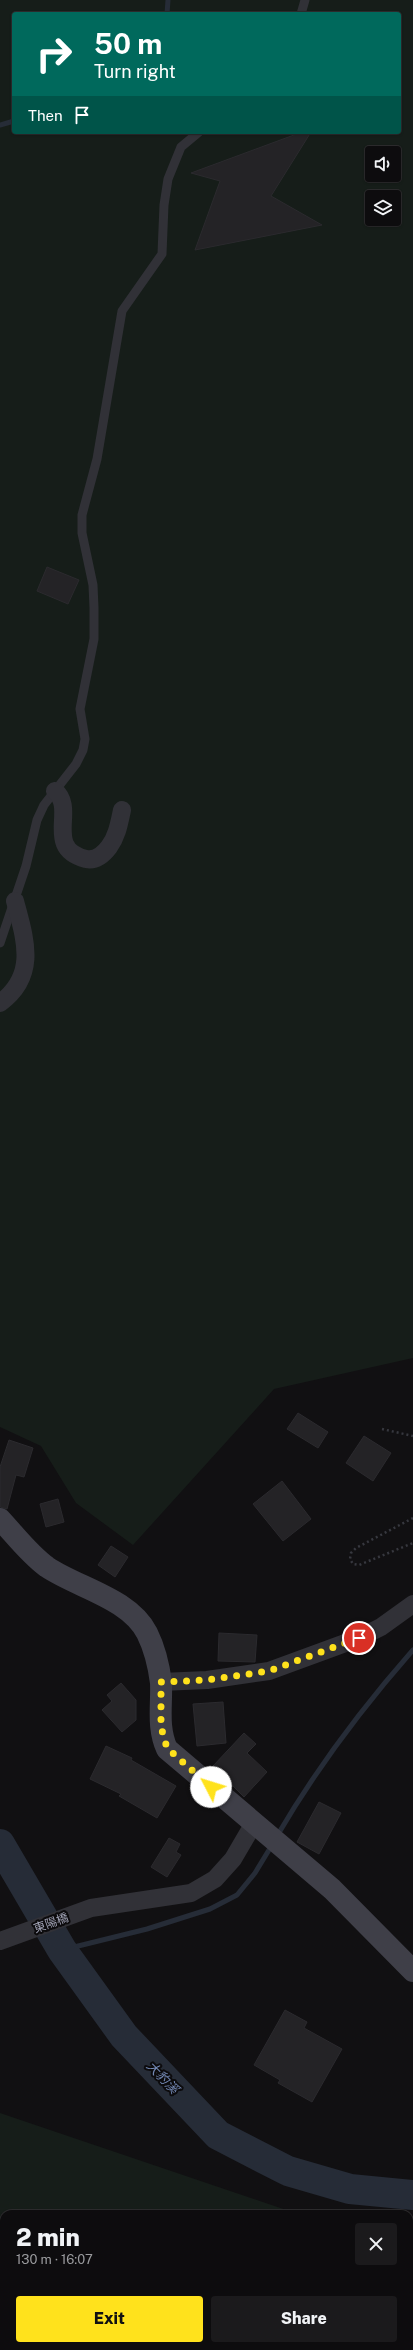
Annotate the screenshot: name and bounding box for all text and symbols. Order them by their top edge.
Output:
text: 50 m [94,27,162,60]
icon: right [28,28,80,80]
text: Turn right [94,61,176,82]
icon: arrive [71,104,93,126]
text: Then [28,107,63,124]
map controls [365,146,401,226]
button: sound [365,146,401,182]
button: layers [365,190,401,226]
pin [342,1621,376,1655]
icon: arrive [348,1627,370,1649]
position arrow [190,1766,232,1808]
street label: 東陽橋 [32,1910,70,1936]
water label: 大豹溪 [144,2058,183,2098]
text: 2 min [16,2223,80,2251]
button: close [355,2223,397,2265]
text: 130 m · 16:07 [16,2252,93,2267]
button: Exit [16,2296,203,2342]
button: Share [211,2296,397,2342]

